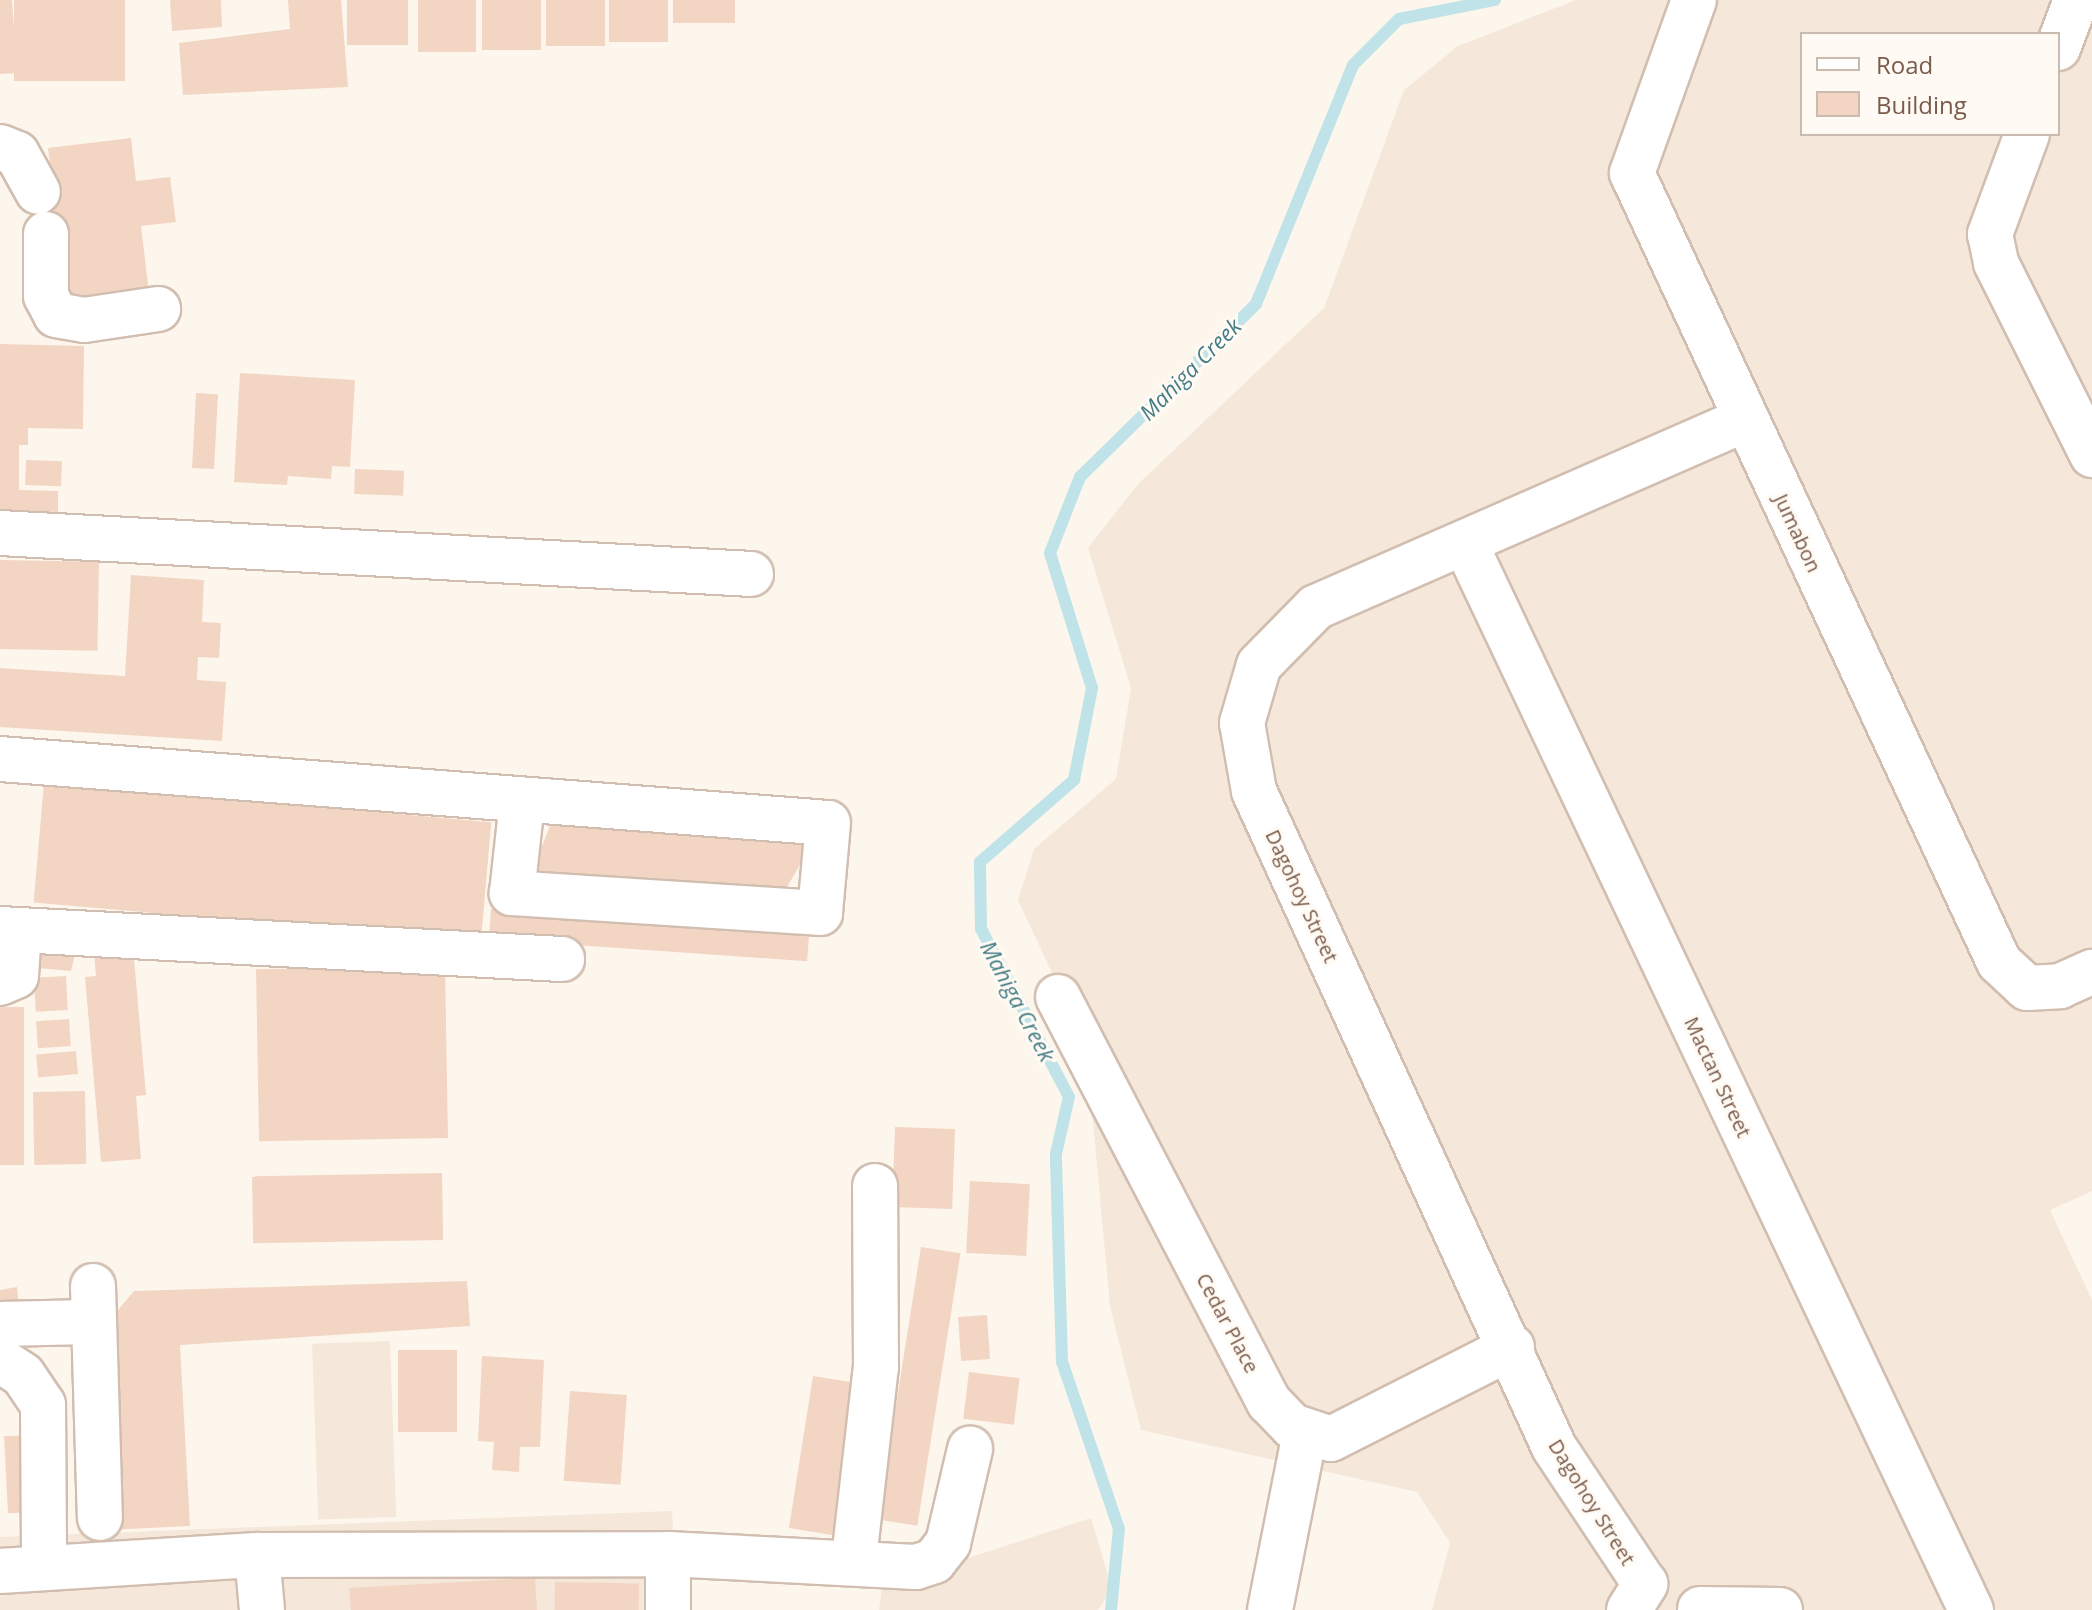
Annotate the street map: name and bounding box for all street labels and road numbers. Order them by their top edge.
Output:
street label: Jumabon [1769,490,1827,576]
street label: Dagohoy Street [1261,826,1343,966]
street label: Mactan Street [1680,1013,1756,1141]
street label: Cedar Place [1192,1269,1264,1377]
street label: Dagohoy Street [1544,1435,1640,1569]

